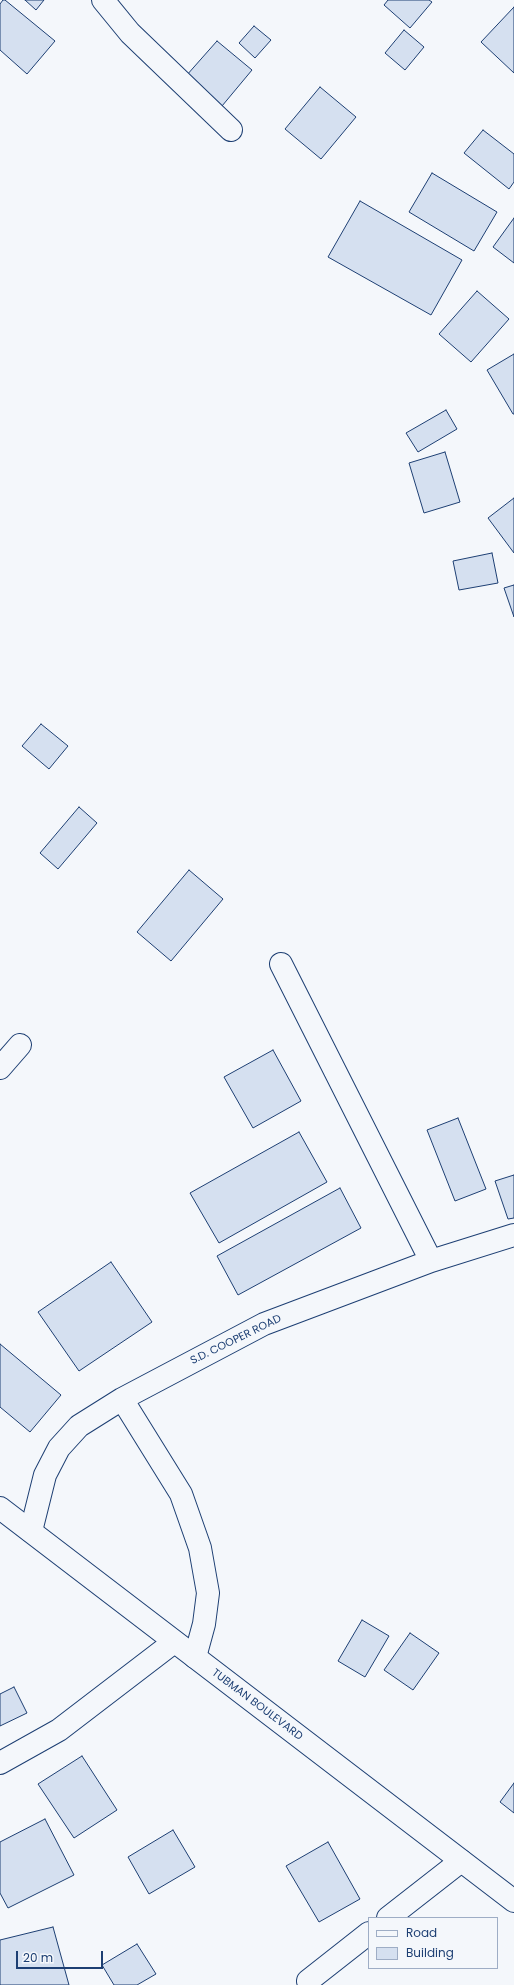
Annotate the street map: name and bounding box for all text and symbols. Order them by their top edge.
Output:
street label: S.D. COOPER ROAD [188,1312,284,1368]
street label: TUBMAN BOULEVARD [209,1667,305,1743]
legend [368,1917,498,1969]
text: Road [406,1924,437,1941]
scale bar [18,1943,105,1969]
text: Building [406,1944,454,1961]
text: 20 m [23,1949,53,1966]

